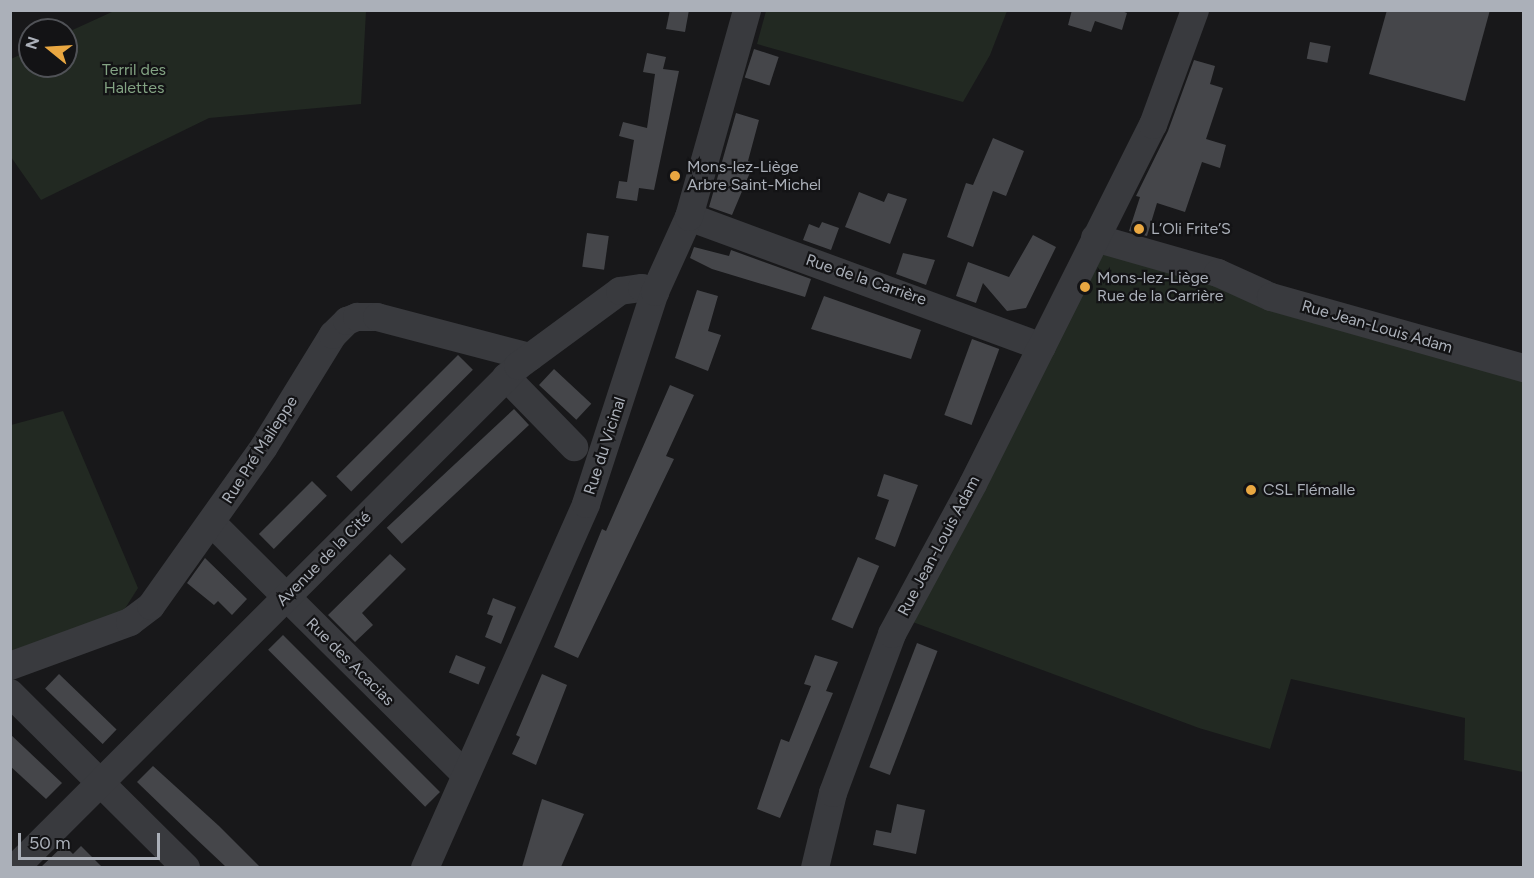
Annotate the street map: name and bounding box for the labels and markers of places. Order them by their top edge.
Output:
place label: Mons-lez-Liège Arbre Saint-Michel [687,157,821,195]
marker: Mons-lez-Liège Arbre Saint-Michel [668,169,682,183]
place label: L’Oli Frite’S [1151,219,1231,239]
marker: L’Oli Frite’S [1132,222,1146,236]
place label: Mons-lez-Liège Rue de la Carrière [1097,268,1223,306]
marker: Mons-lez-Liège Rue de la Carrière [1078,280,1092,294]
place label: CSL Flémalle [1263,480,1355,500]
marker: CSL Flémalle [1244,483,1258,497]

